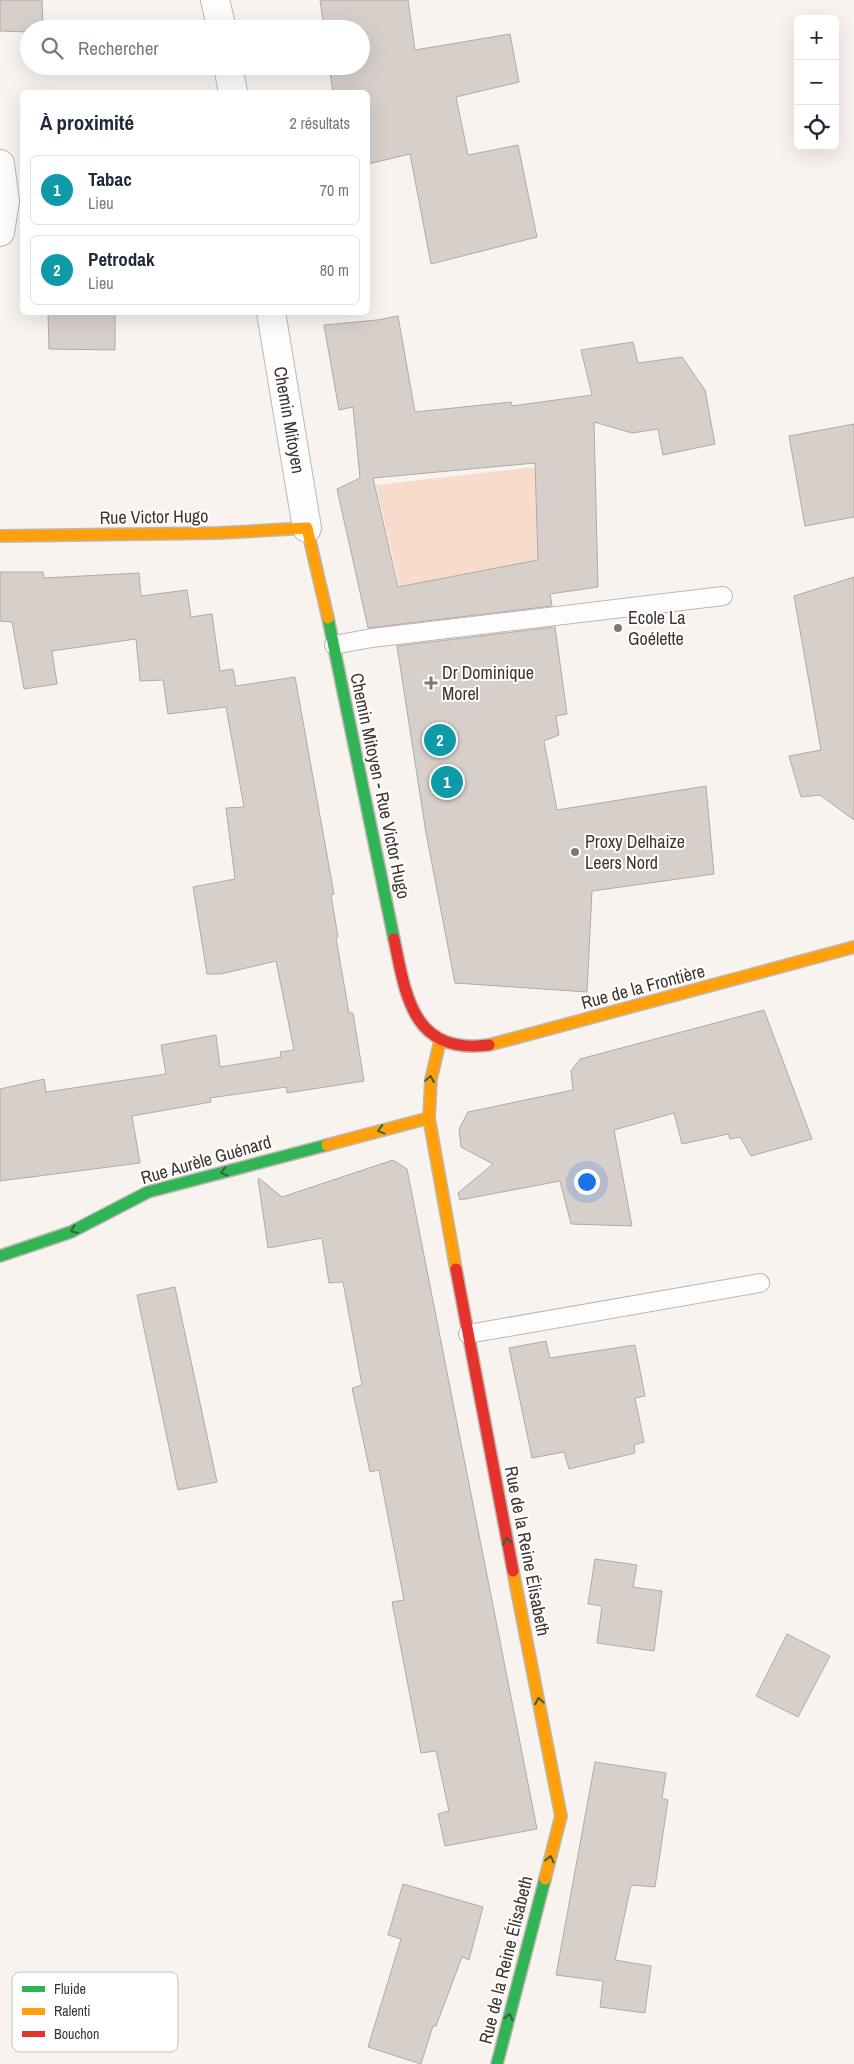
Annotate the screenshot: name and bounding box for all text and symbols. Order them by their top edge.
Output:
map controls [794,15,839,150]
button: + [794,15,839,60]
search box [20,20,370,75]
icon: search [38,34,66,62]
text: Rechercher [78,35,159,61]
button: − [794,60,839,105]
button: locate [794,105,839,150]
text: À proximité [40,108,134,137]
text: 2 résultats [289,112,350,134]
text: Tabac [88,166,132,192]
text: 1 [53,179,61,201]
text: 70 m [320,179,349,201]
text: Lieu [88,192,114,214]
text: Petrodak [88,246,155,272]
text: 2 [53,259,61,281]
text: 80 m [320,259,349,281]
text: Lieu [88,272,114,294]
street label: Chemin Mitoyen [268,364,311,475]
street label: Rue Victor Hugo [99,503,209,530]
place label: Ecole La Goélette [628,605,685,651]
marker: Ecole La Goélette [612,622,624,634]
place label: Dr Dominique Morel [442,660,534,706]
street label: Chemin Mitoyen - Rue Victor Hugo [344,671,417,901]
marker: Dr Dominique Morel [424,676,438,690]
pin: 2 [424,721,456,759]
pin: 1 [431,763,463,801]
place label: Proxy Delhaize Leers Nord [585,829,685,875]
marker: Proxy Delhaize Leers Nord [569,846,581,858]
street label: Rue de la Frontière [578,958,708,1015]
one-way arrow [425,1074,435,1083]
one-way arrow [378,1125,386,1135]
street label: Rue Aurèle Guénard [138,1129,274,1190]
one-way arrow [221,1166,229,1176]
your location [574,1169,600,1195]
one-way arrow [70,1223,79,1233]
street label: Rue de la Reine Élisabeth [499,1464,556,1638]
one-way arrow [502,1537,513,1546]
one-way arrow [534,1696,544,1705]
one-way arrow [544,1855,555,1864]
street label: Rue de la Reine Élisabeth [473,1873,538,2047]
legend [12,1972,178,2052]
text: Fluide [54,1980,86,1998]
text: Ralenti [54,2002,90,2020]
one-way arrow [504,2013,514,2021]
text: Bouchon [54,2025,99,2043]

